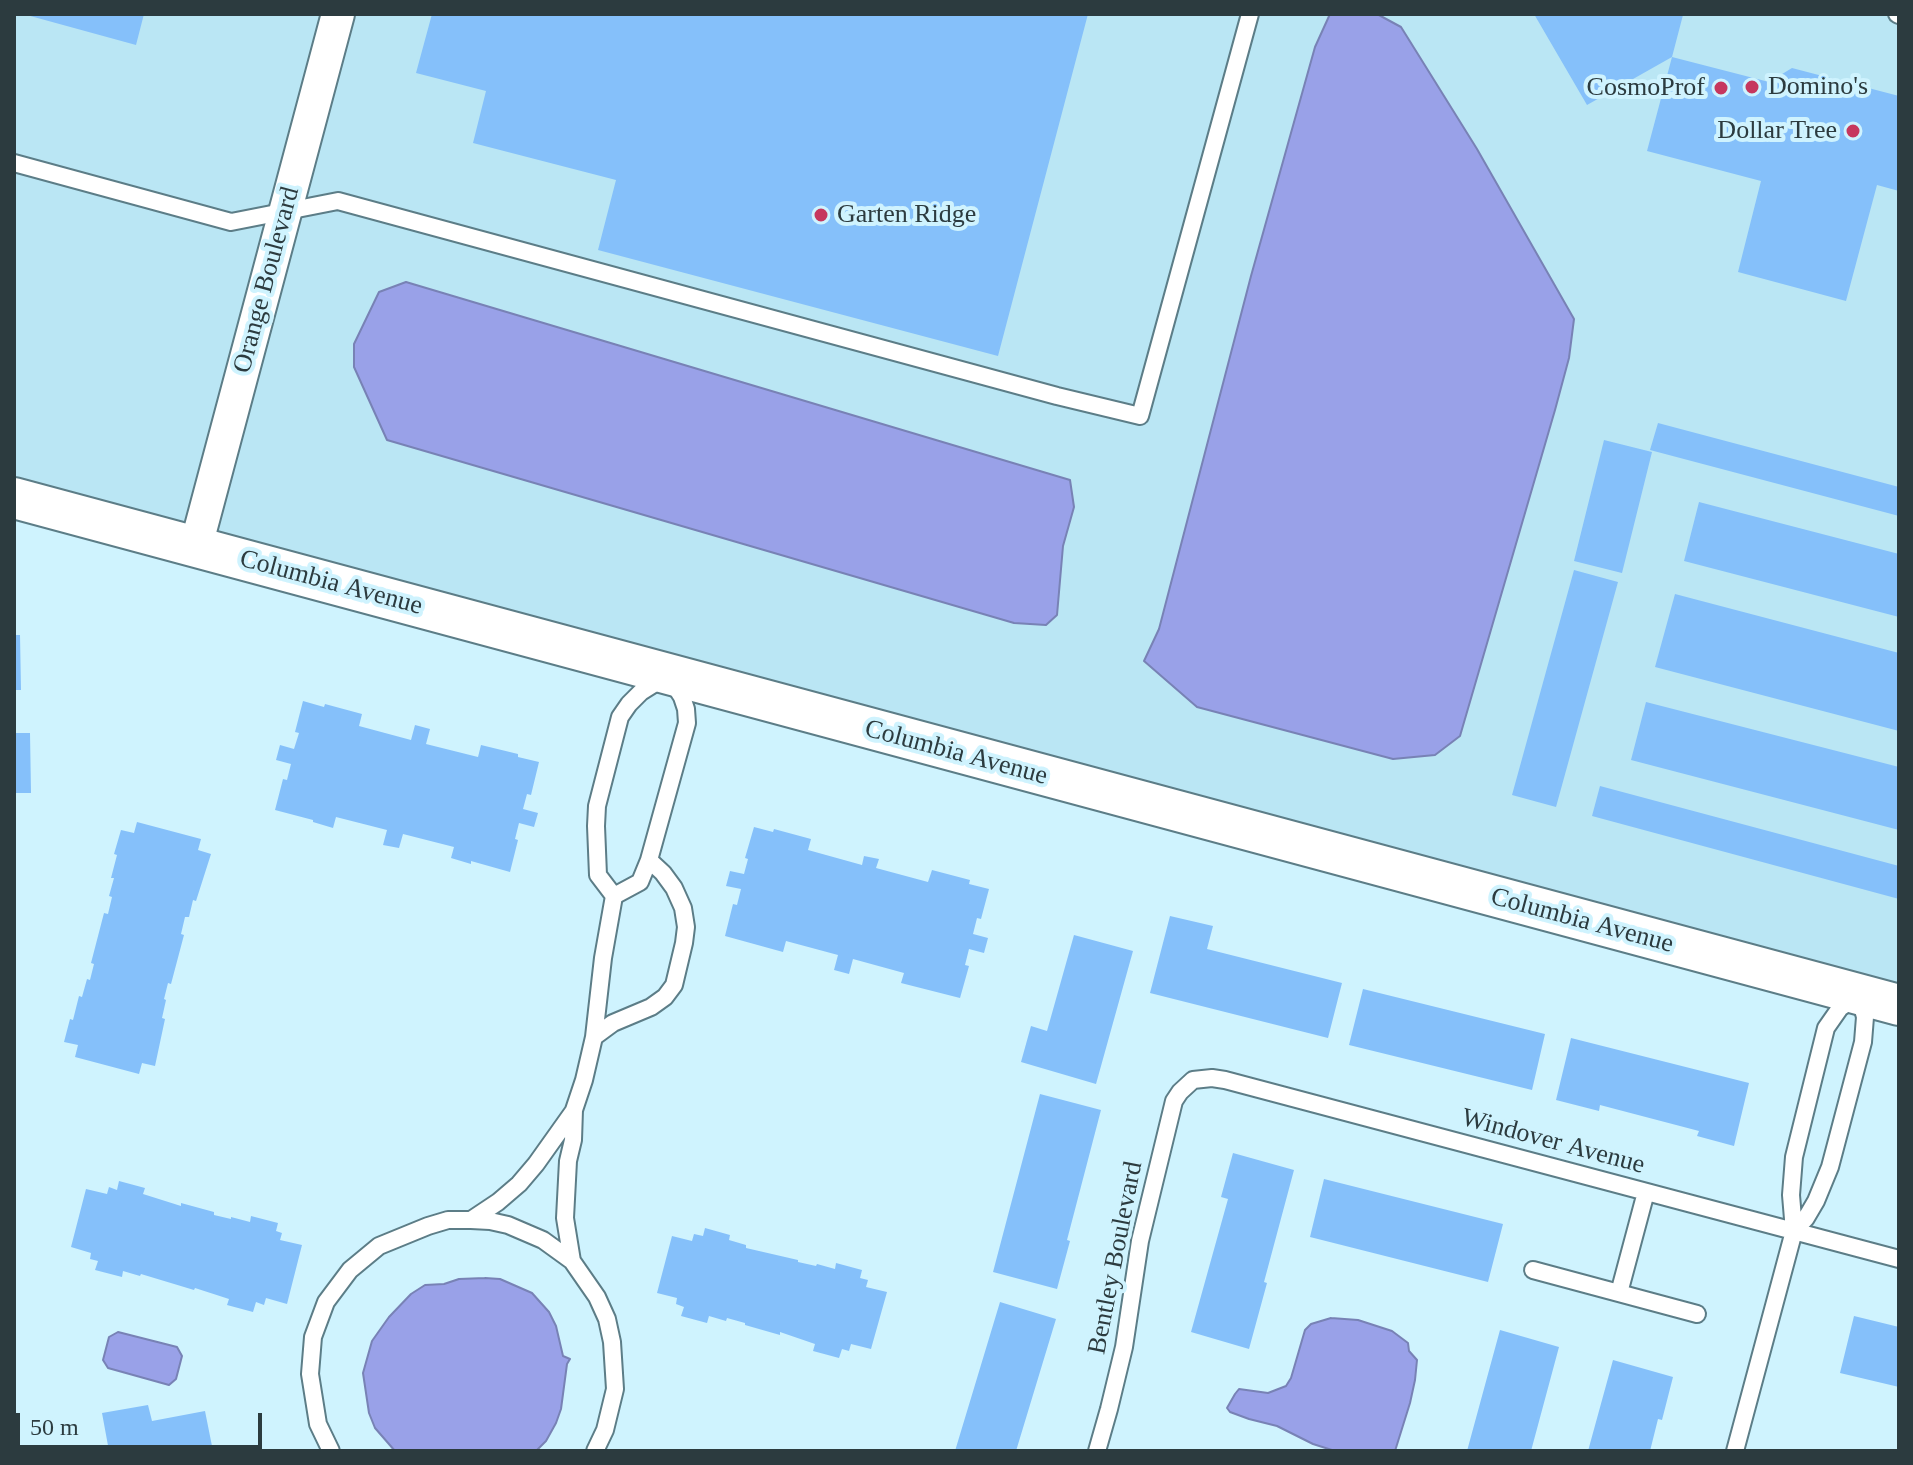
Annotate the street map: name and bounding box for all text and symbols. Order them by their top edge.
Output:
place label: Domino's [1768,71,1868,103]
place label: CosmoProf [1587,72,1705,104]
marker: Domino's [1743,78,1761,96]
marker: CosmoProf [1712,79,1730,97]
place label: Dollar Tree [1717,115,1837,147]
marker: Dollar Tree [1844,122,1862,140]
street label: Orange Boulevard [227,184,307,376]
place label: Garten Ridge [837,199,976,231]
marker: Garten Ridge [812,206,830,224]
street label: Columbia Avenue [236,544,426,622]
street label: Columbia Avenue [861,714,1051,792]
street label: Columbia Avenue [1487,882,1677,960]
street label: Windover Avenue [1458,1103,1648,1181]
street label: Bentley Boulevard [1082,1159,1150,1357]
scale bar [20,1397,266,1447]
text: 50 m [30,1414,79,1440]

